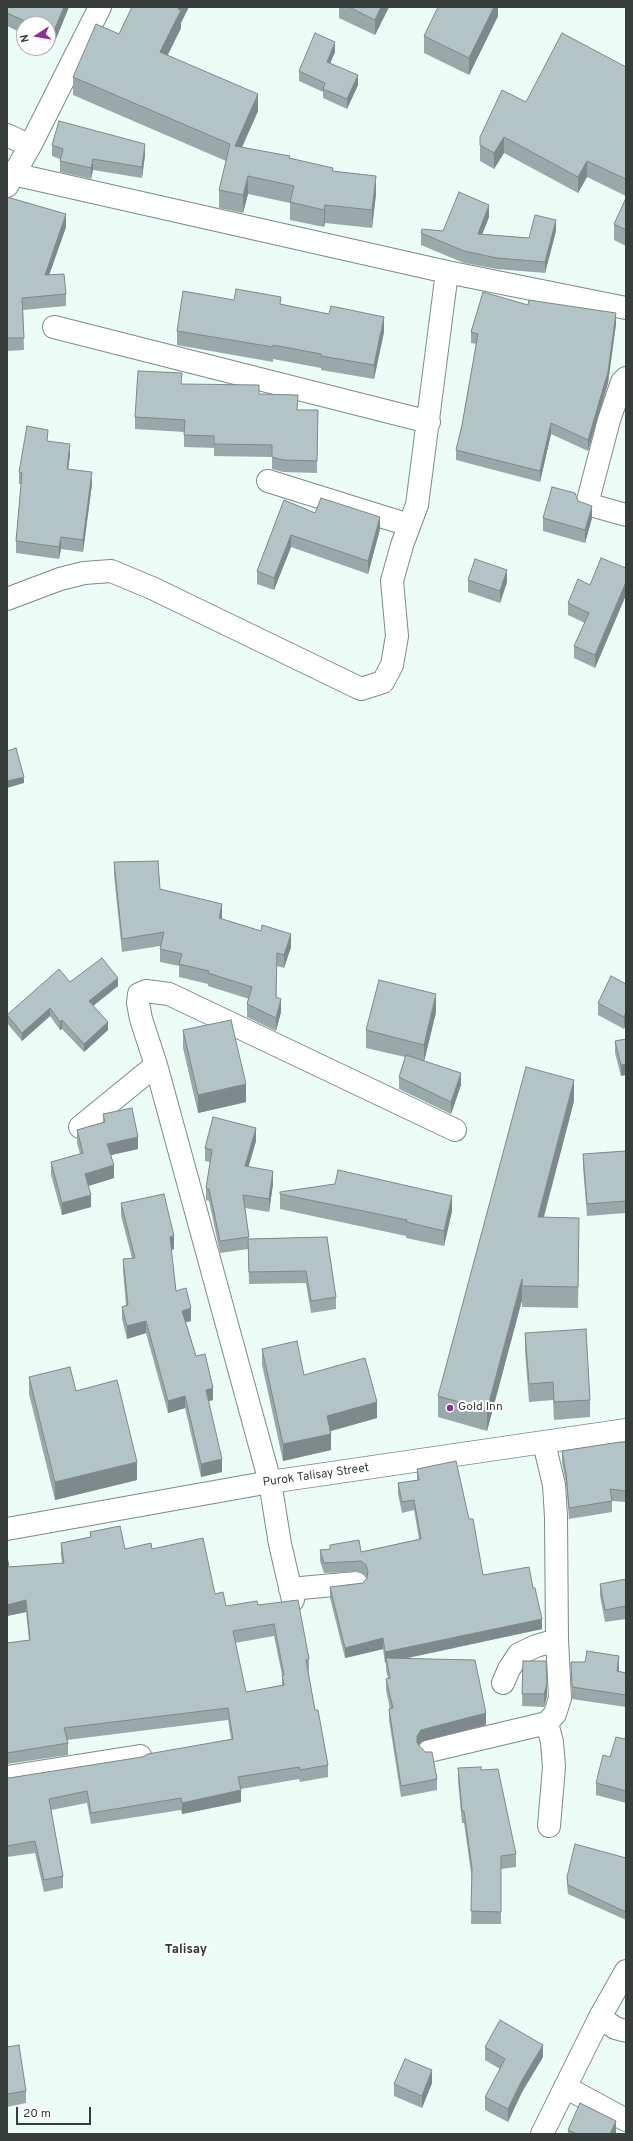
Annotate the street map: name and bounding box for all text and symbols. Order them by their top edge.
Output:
north arrow [16,16,56,56]
text: N [18,33,33,44]
place label: Gold Inn [458,1401,503,1415]
marker: Gold Inn [445,1403,455,1413]
street label: Purok Talisay Street [262,1461,370,1491]
district label: Talisay [165,1942,207,1958]
scale bar [18,2099,93,2125]
text: 20 m [23,2106,51,2122]

